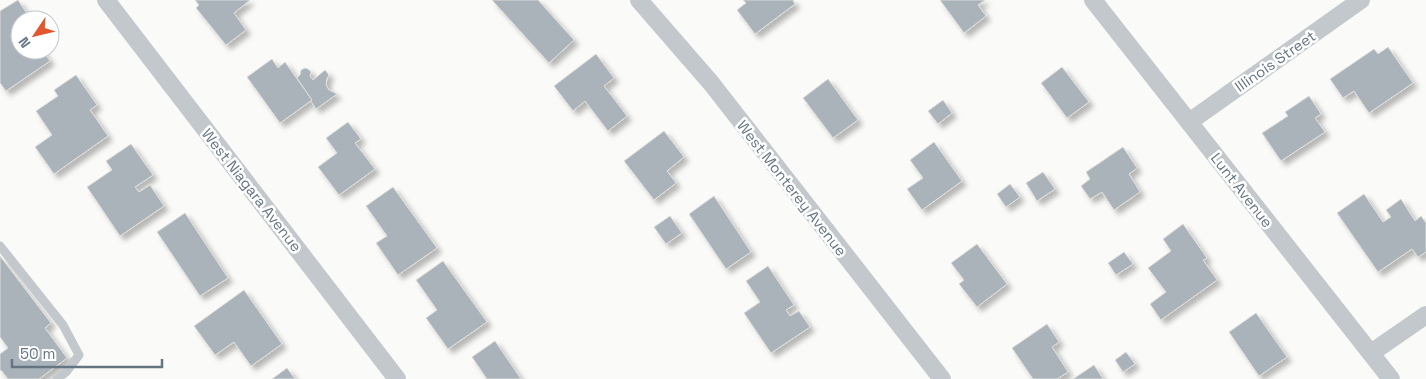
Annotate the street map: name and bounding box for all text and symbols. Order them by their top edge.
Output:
north arrow [10,10,60,60]
street label: Illinois Street [1231,26,1319,96]
text: N [14,33,34,51]
street label: West Monterey Avenue [733,116,851,260]
street label: West Niagara Avenue [198,125,306,256]
street label: Lunt Avenue [1207,149,1277,231]
scale bar [12,336,162,368]
text: 50 m [20,344,55,363]

